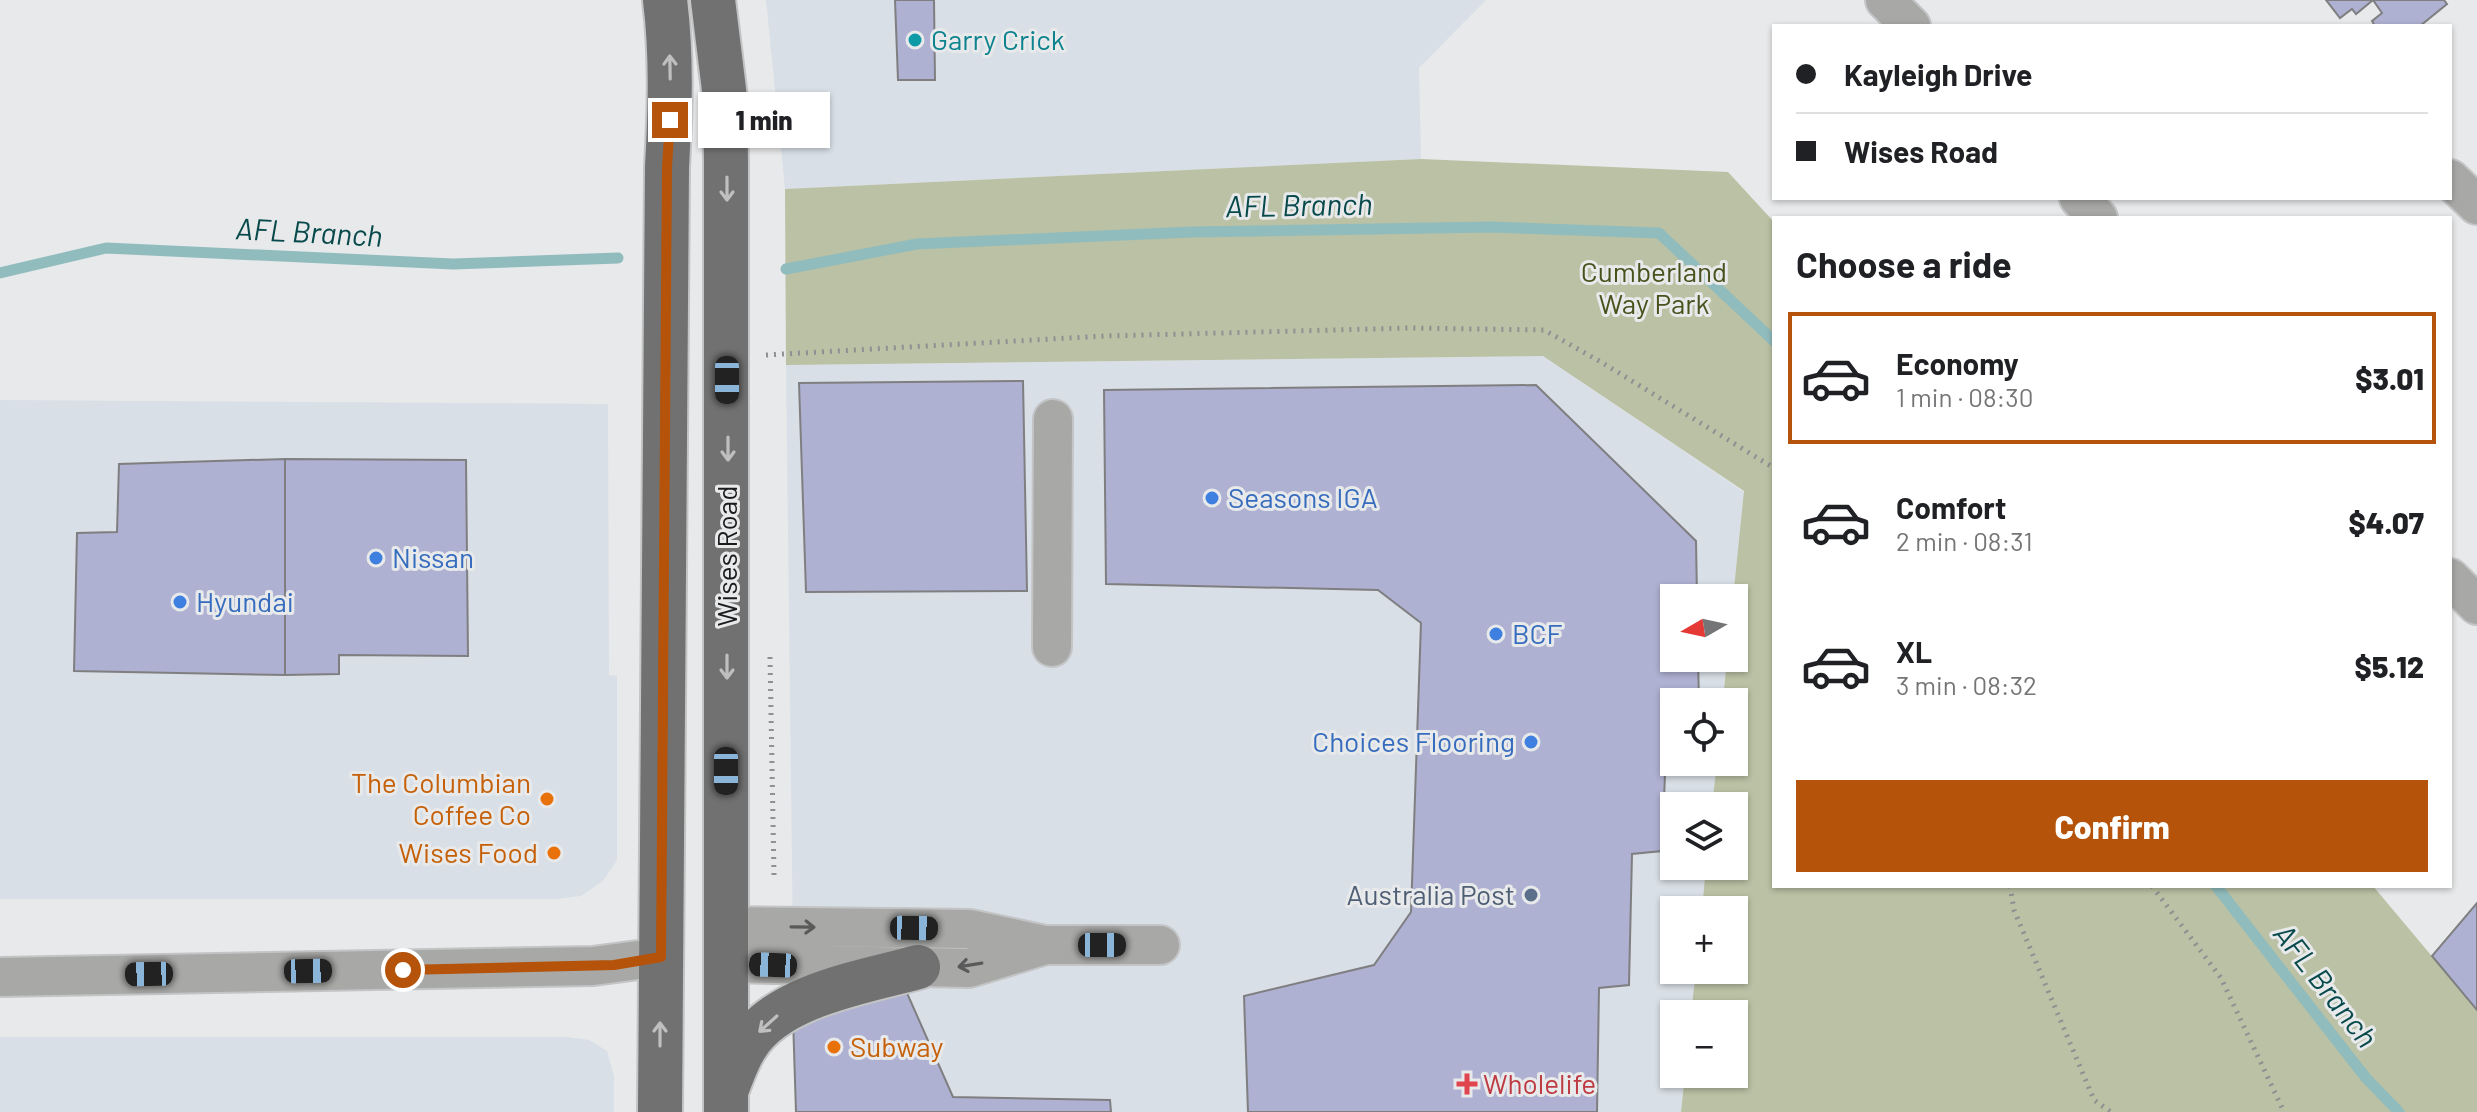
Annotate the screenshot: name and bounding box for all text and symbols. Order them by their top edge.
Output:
place label: Garry Crick [931,22,1065,56]
marker: Garry Crick [906,31,924,49]
one-way arrow [663,54,678,81]
text: Kayleigh Drive [1844,56,2032,92]
callout: 1 min [698,92,830,148]
route end [652,102,688,138]
text: 1 min [735,104,793,135]
text: Wises Road [1844,133,1998,169]
one-way arrow [719,175,735,202]
water label: AFL Branch [1225,185,1373,223]
water label: AFL Branch [235,209,384,253]
text: Choose a ride [1796,242,2012,285]
park label: Cumberland Way Park [1581,254,1727,320]
icon: car [1800,342,1872,414]
text: Economy [1896,345,2019,381]
car [715,356,739,404]
text: $3.01 [2355,360,2424,396]
text: 1 min · 08:30 [1896,381,2033,412]
one-way arrow [720,435,735,462]
place label: Seasons IGA [1228,480,1378,514]
street label: Wises Road [709,486,743,626]
icon: car [1800,486,1872,558]
marker: Seasons IGA [1203,489,1221,507]
text: Comfort [1896,489,2006,525]
text: $4.07 [2348,504,2424,540]
text: 2 min · 08:31 [1896,525,2033,556]
place label: Nissan [392,540,474,574]
marker: Nissan [367,549,385,567]
place label: Hyundai [196,584,294,618]
north arrow [1660,584,1748,672]
map controls [1660,584,1748,1088]
marker: Hyundai [171,593,189,611]
place label: BCF [1512,616,1562,650]
marker: BCF [1487,625,1505,643]
icon: car [1800,630,1872,702]
text: XL [1896,633,1932,669]
text: $5.12 [2355,648,2424,684]
one-way arrow [719,653,735,680]
text: 3 min · 08:32 [1896,669,2037,700]
button: locate [1660,688,1748,776]
place label: Choices Flooring [1312,724,1515,758]
marker: Choices Flooring [1522,733,1540,751]
car [714,747,738,795]
place label: The Columbian Coffee Co [351,765,531,831]
button: Confirm [1796,780,2428,872]
marker: The Columbian Coffee Co [538,790,556,808]
button: layers [1660,792,1748,880]
place label: Wises Food [398,835,538,869]
marker: Wises Food [545,844,563,862]
place label: Australia Post [1346,877,1515,911]
marker: Australia Post [1522,886,1540,904]
button: + [1660,896,1748,984]
car [890,916,938,940]
water label: AFL Branch [2267,916,2386,1054]
one-way arrow [789,919,816,935]
car [1078,933,1126,957]
route start [385,952,421,988]
car [749,952,797,978]
car [284,959,332,983]
one-way arrow [958,959,983,974]
car [125,962,173,986]
button: − [1660,1000,1748,1088]
one-way arrow [758,1014,778,1033]
one-way arrow [652,1021,668,1048]
place label: Subway [850,1029,943,1063]
marker: Subway [825,1038,843,1056]
place label: Wholelife [1483,1066,1596,1100]
marker: Wholelife [1458,1075,1476,1093]

